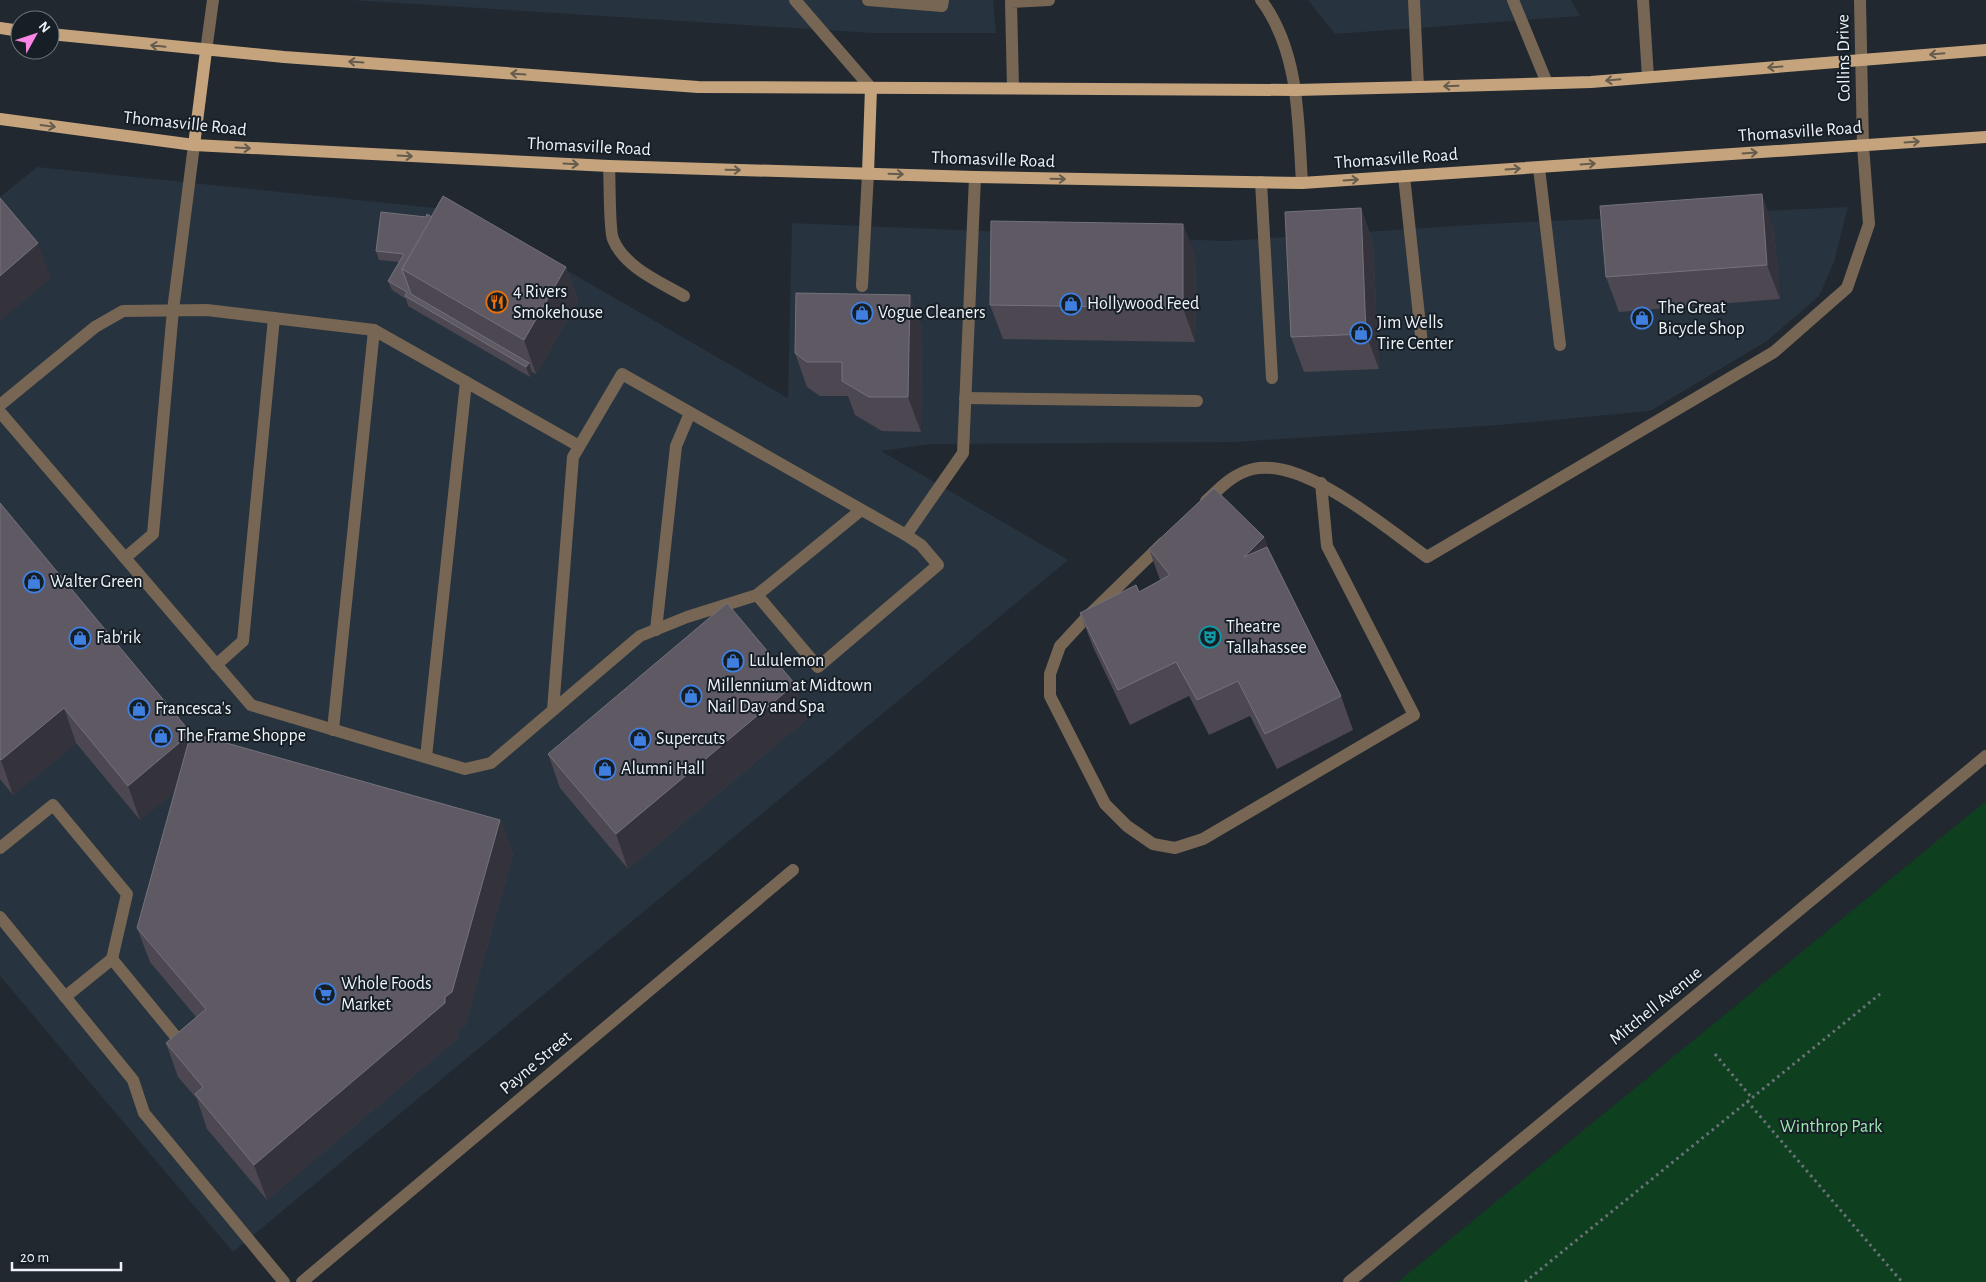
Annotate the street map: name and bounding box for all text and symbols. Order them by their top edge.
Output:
north arrow [10,10,60,60]
street label: Collins Drive [1834,14,1854,102]
text: N [36,19,53,36]
one-way arrow [150,41,166,51]
one-way arrow [1930,49,1946,58]
one-way arrow [348,58,364,67]
one-way arrow [1768,62,1784,72]
one-way arrow [510,69,526,78]
one-way arrow [1606,75,1622,84]
one-way arrow [1443,81,1459,90]
street label: Thomasville Road [122,109,248,139]
street label: Thomasville Road [1738,119,1862,145]
one-way arrow [40,121,56,131]
street label: Thomasville Road [527,135,651,159]
one-way arrow [1903,138,1919,147]
one-way arrow [234,143,250,152]
street label: Thomasville Road [1334,146,1458,172]
street label: Thomasville Road [931,149,1055,171]
one-way arrow [1742,149,1758,158]
one-way arrow [397,151,413,160]
one-way arrow [563,160,579,169]
one-way arrow [1580,160,1596,169]
one-way arrow [725,165,741,175]
one-way arrow [1505,165,1521,174]
one-way arrow [888,170,904,179]
one-way arrow [1050,174,1066,184]
one-way arrow [1343,175,1359,185]
place label: 4 Rivers Smokehouse [513,283,603,322]
restaurant icon: 4 Rivers Smokehouse [485,290,509,314]
shop icon: Hollywood Feed [1059,292,1083,316]
place label: Hollywood Feed [1087,295,1199,313]
place label: The Great Bicycle Shop [1658,299,1745,338]
shop icon: Vogue Cleaners [850,301,874,325]
place label: Vogue Cleaners [878,304,986,322]
shop icon: The Great Bicycle Shop [1630,306,1654,330]
place label: Jim Wells Tire Center [1377,314,1454,353]
shop icon: Jim Wells Tire Center [1349,321,1373,345]
shop icon: Walter Green [22,570,46,594]
place label: Walter Green [50,573,143,591]
place label: Theatre Tallahassee [1226,618,1307,657]
theatre icon: Theatre Tallahassee [1198,625,1222,649]
shop icon: Fab'rik [68,626,92,650]
place label: Fab'rik [96,629,142,647]
shop icon: Lululemon [721,649,745,673]
place label: Lululemon [749,652,824,670]
place label: Millennium at Midtown Nail Day and Spa [707,677,872,716]
shop icon: Millennium at Midtown Nail Day and Spa [679,684,703,708]
shop icon: Francesca's [127,697,151,721]
place label: Francesca's [155,700,231,718]
shop icon: The Frame Shoppe [149,724,173,748]
place label: The Frame Shoppe [177,727,306,745]
shop icon: Supercuts [628,727,652,751]
place label: Supercuts [656,730,725,748]
shop icon: Alumni Hall [593,757,617,781]
place label: Alumni Hall [621,760,705,778]
street label: Mitchell Avenue [1606,963,1706,1049]
place label: Whole Foods Market [341,975,432,1014]
supermarket icon: Whole Foods Market [313,982,337,1006]
street label: Payne Street [497,1028,576,1098]
park label: Winthrop Park [1780,1118,1883,1136]
scale bar [12,1240,121,1272]
text: 20 m [20,1250,49,1265]

